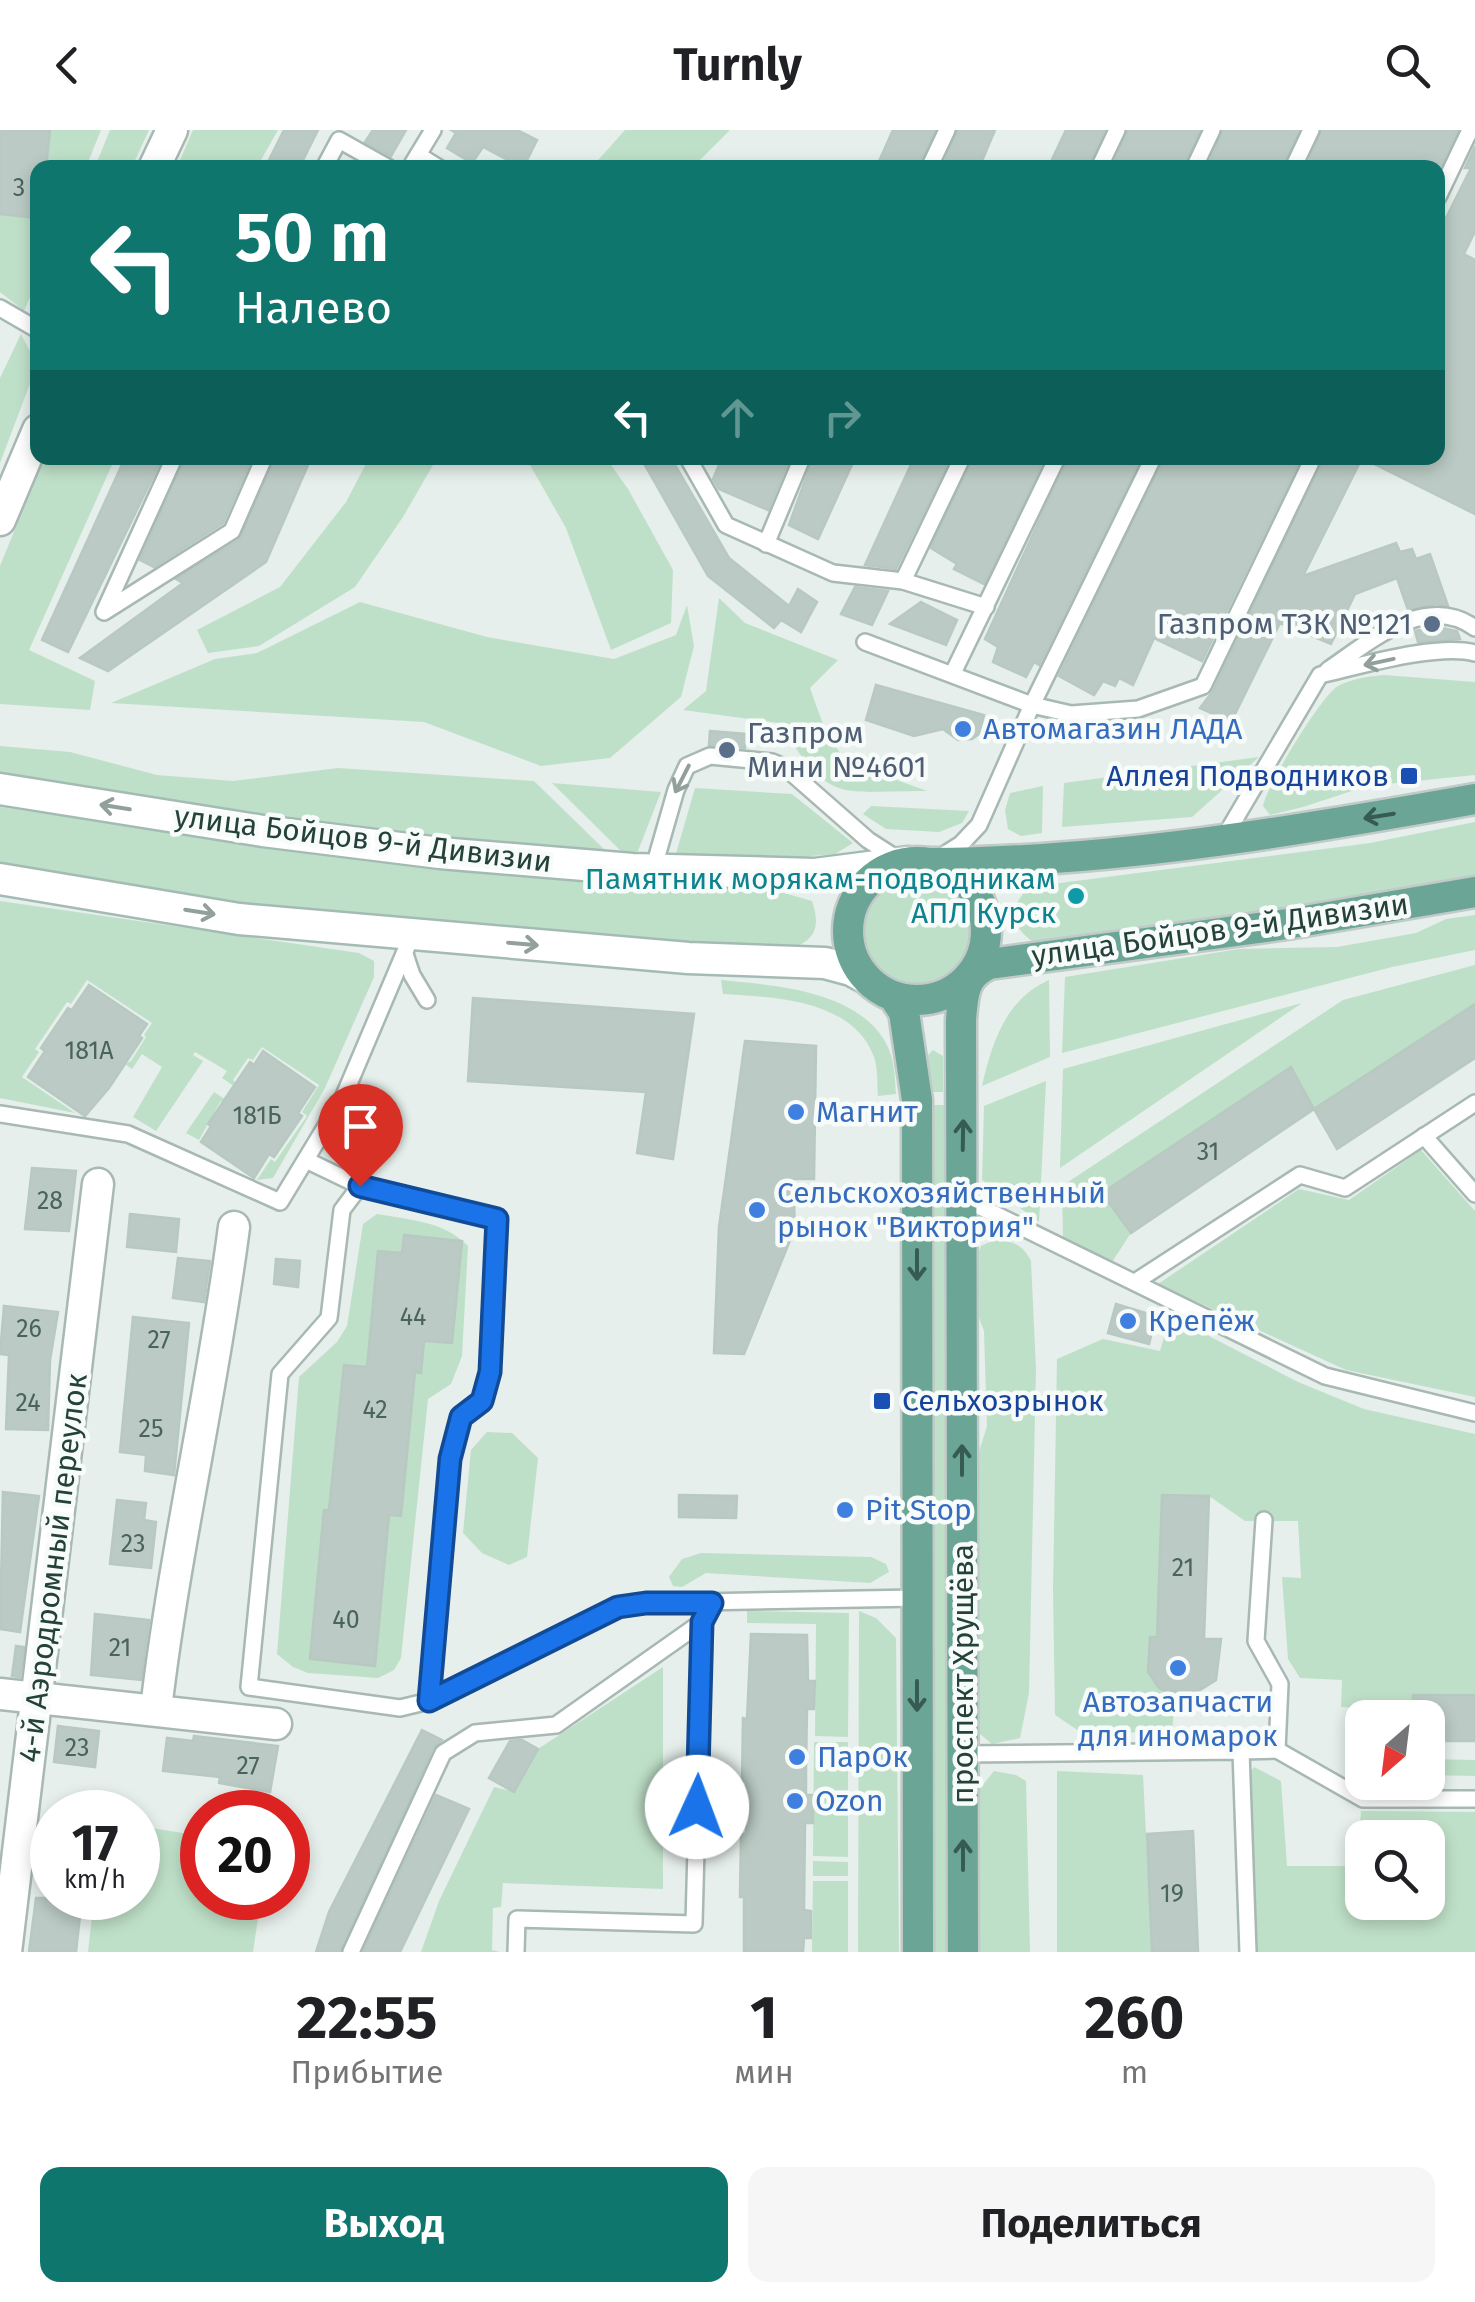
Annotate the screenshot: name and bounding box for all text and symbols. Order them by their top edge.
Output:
icon: back [40,38,95,93]
text: Turnly [673,38,802,92]
icon: search [1380,38,1435,93]
house number: 3 [13,173,25,203]
text: 50 m [235,196,389,280]
icon: left [70,200,200,330]
text: Налево [235,281,392,335]
icon: left [605,390,660,445]
icon: ahead [710,390,765,445]
icon: right [815,390,870,445]
place label: Газпром ТЗК №121 [1157,606,1412,642]
marker: Газпром ТЗК №121 [1421,613,1443,635]
one-way arrow [1364,654,1396,672]
place label: Автомагазин ЛАДА [983,711,1243,747]
place label: Газпром Мини №4601 [747,715,927,785]
marker: Автомагазин ЛАДА [952,718,974,740]
marker: Газпром Мини №4601 [716,739,738,761]
place label: Аллея Подводников [1106,758,1389,794]
one-way arrow [672,764,691,793]
marker: Аллея Подводников [1398,765,1420,787]
one-way arrow [99,798,132,816]
street label: улица Бойцов 9-й Дивизии [172,798,554,880]
one-way arrow [1363,807,1396,826]
place label: Памятник морякам-подводникам АПЛ Курск [585,861,1056,931]
marker: Памятник морякам-подводникам АПЛ Курск [1065,885,1087,907]
street label: улица Бойцов 9-й Дивизии [1029,886,1411,974]
one-way arrow [183,903,216,922]
one-way arrow [507,935,539,954]
house number: 181А [64,1036,114,1066]
pin [318,1084,403,1187]
place label: Магнит [816,1094,918,1130]
icon: arrive [333,1099,388,1154]
house number: 181Б [232,1101,282,1131]
marker: Магнит [785,1101,807,1123]
one-way arrow [953,1119,972,1151]
house number: 31 [1197,1137,1219,1167]
place label: Сельскохозяйственный рынок "Виктория" [777,1175,1106,1245]
house number: 28 [37,1186,63,1216]
marker: Сельскохозяйственный рынок "Виктория" [746,1199,768,1221]
one-way arrow [907,1248,926,1280]
house number: 44 [400,1302,426,1332]
place label: Крепёж [1148,1303,1255,1339]
marker: Крепёж [1117,1310,1139,1332]
house number: 26 [16,1314,42,1344]
house number: 27 [147,1325,171,1355]
street label: 4-й Аэродромный переулок [11,1371,95,1765]
place label: Сельхозрынок [902,1383,1104,1419]
house number: 24 [15,1388,41,1418]
marker: Сельхозрынок [871,1390,893,1412]
house number: 42 [362,1395,388,1425]
house number: 25 [139,1414,163,1444]
one-way arrow [952,1444,972,1476]
place label: Pit Stop [865,1492,972,1528]
marker: Pit Stop [834,1499,856,1521]
house number: 23 [121,1529,145,1559]
street label: проспект Хрущёва [945,1544,981,1804]
house number: 21 [1172,1553,1194,1583]
house number: 40 [332,1605,360,1635]
house number: 21 [109,1633,131,1663]
marker: Автозапчасти для иномарок [1167,1657,1189,1679]
one-way arrow [908,1678,926,1711]
place label: Автозапчасти для иномарок [1078,1684,1278,1754]
north arrow [1345,1700,1445,1800]
map controls [1345,1700,1445,1920]
house number: 23 [65,1733,89,1763]
place label: ПарОк [817,1739,908,1775]
marker: ПарОк [786,1746,808,1768]
house number: 27 [236,1751,260,1781]
position arrow [645,1755,749,1859]
place label: Ozon [815,1783,883,1819]
speed limit sign: 20 [180,1790,310,1920]
marker: Ozon [784,1790,806,1812]
text: 17 [72,1813,118,1873]
button: search [1345,1820,1445,1920]
one-way arrow [954,1839,972,1872]
text: km/h [64,1865,126,1895]
house number: 19 [1160,1879,1184,1909]
text: 22:55 [297,1982,438,2054]
text: 1 [750,1982,778,2054]
text: 260 [1084,1982,1184,2054]
text: Прибытие [291,2053,444,2091]
text: мин [734,2053,794,2091]
text: m [1121,2053,1148,2091]
button: Выход [40,2167,728,2282]
button: Поделиться [748,2167,1435,2282]

